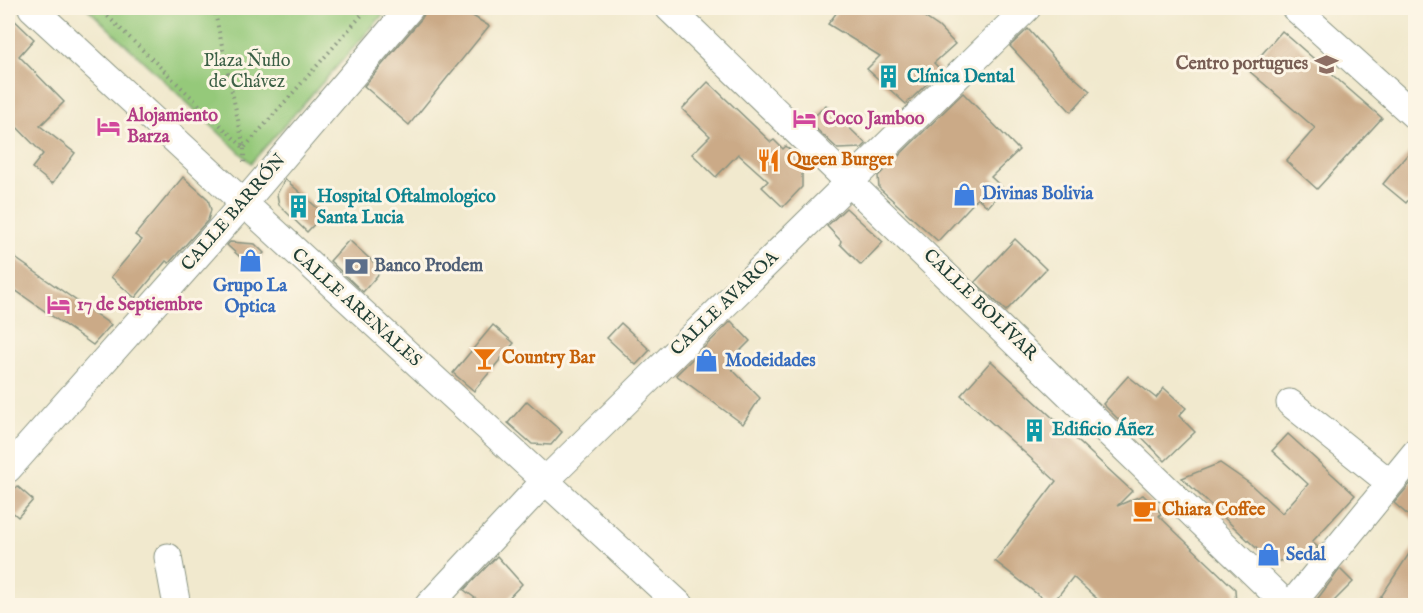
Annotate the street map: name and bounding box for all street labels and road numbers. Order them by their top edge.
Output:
street label: CALLE BARRÓN [175,148,292,276]
street label: CALLE BOLÍVAR [918,243,1045,367]
street label: CALLE ARENALES [286,244,426,372]
street label: CALLE AVAROA [666,246,784,361]

